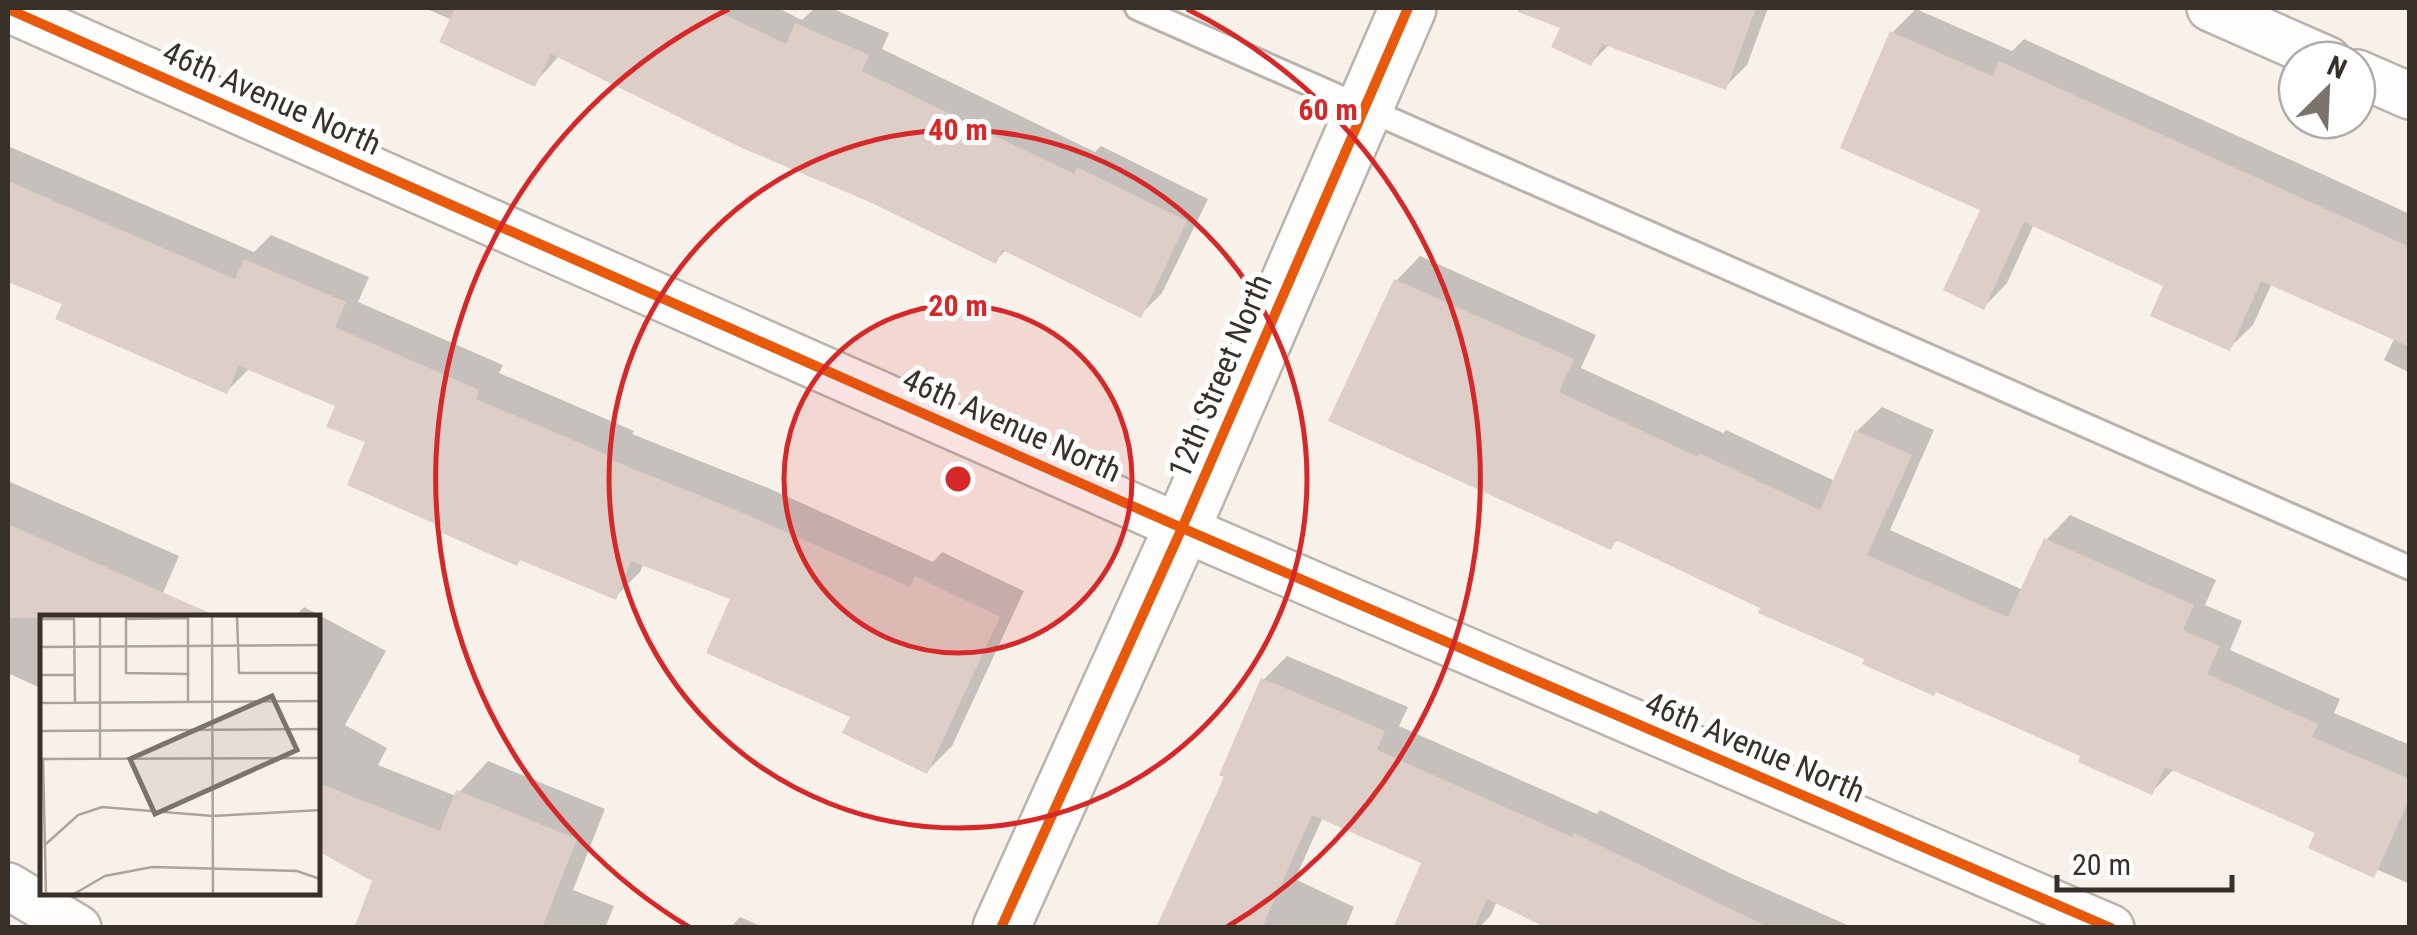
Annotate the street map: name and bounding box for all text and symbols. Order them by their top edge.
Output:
street label: 46th Avenue North [157,33,387,163]
north arrow [2277,40,2377,140]
text: N [2322,49,2352,86]
text: 60 m [1298,92,1358,127]
text: 40 m [928,112,988,147]
street label: 12th Street North [1160,268,1280,484]
text: 20 m [928,288,988,323]
street label: 46th Avenue North [897,360,1127,490]
centre of rings [940,461,976,497]
inset map [40,615,320,895]
street label: 46th Avenue North [1640,684,1870,810]
scale bar [2057,830,2232,892]
text: 20 m [2072,847,2131,882]

